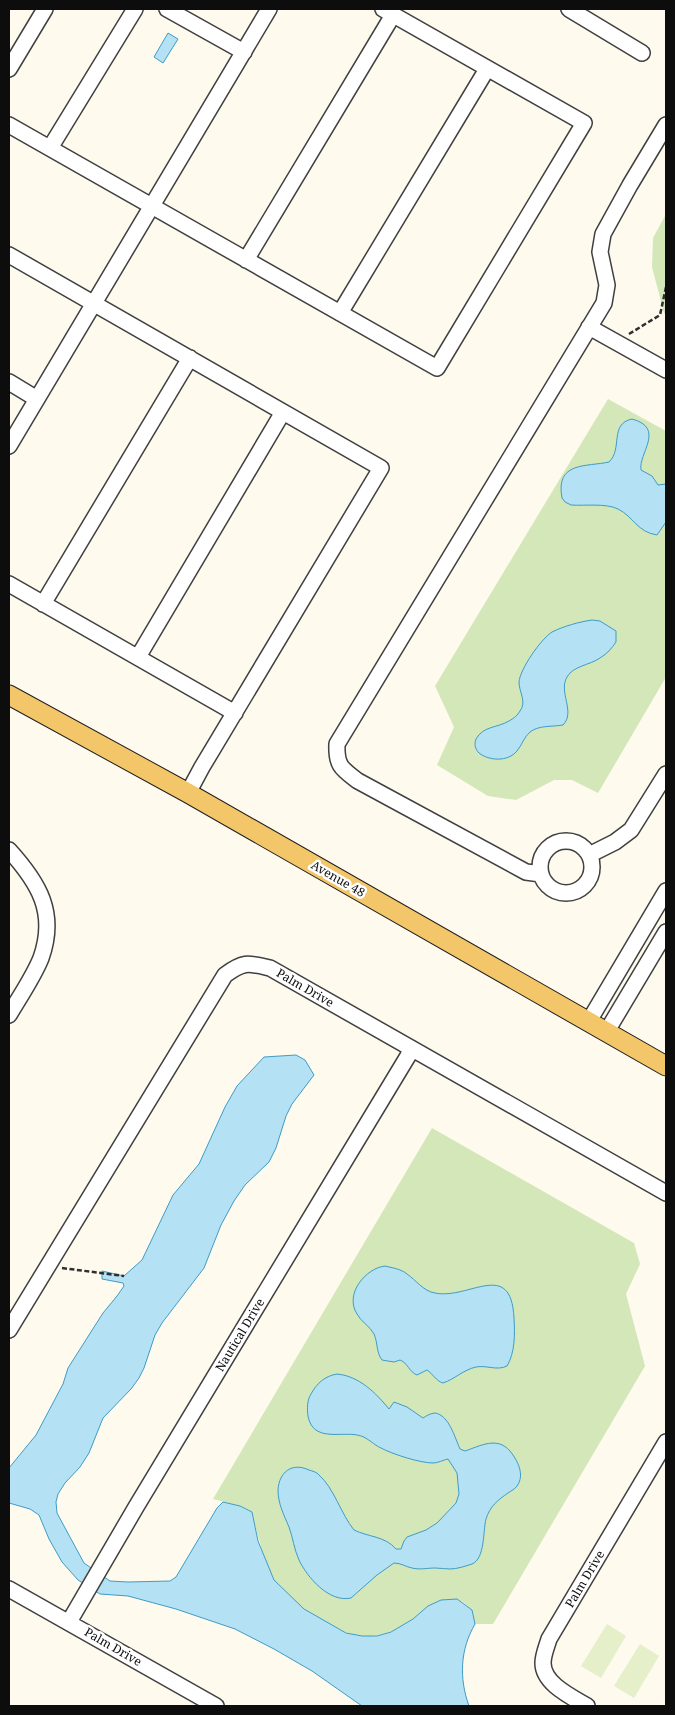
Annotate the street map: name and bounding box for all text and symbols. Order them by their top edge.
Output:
street label: Avenue 48 [308,856,368,901]
street label: Palm Drive [273,964,337,1011]
street label: Nautical Drive [211,1295,268,1375]
street label: Palm Drive [561,1547,608,1610]
street label: Palm Drive [81,1623,145,1670]

